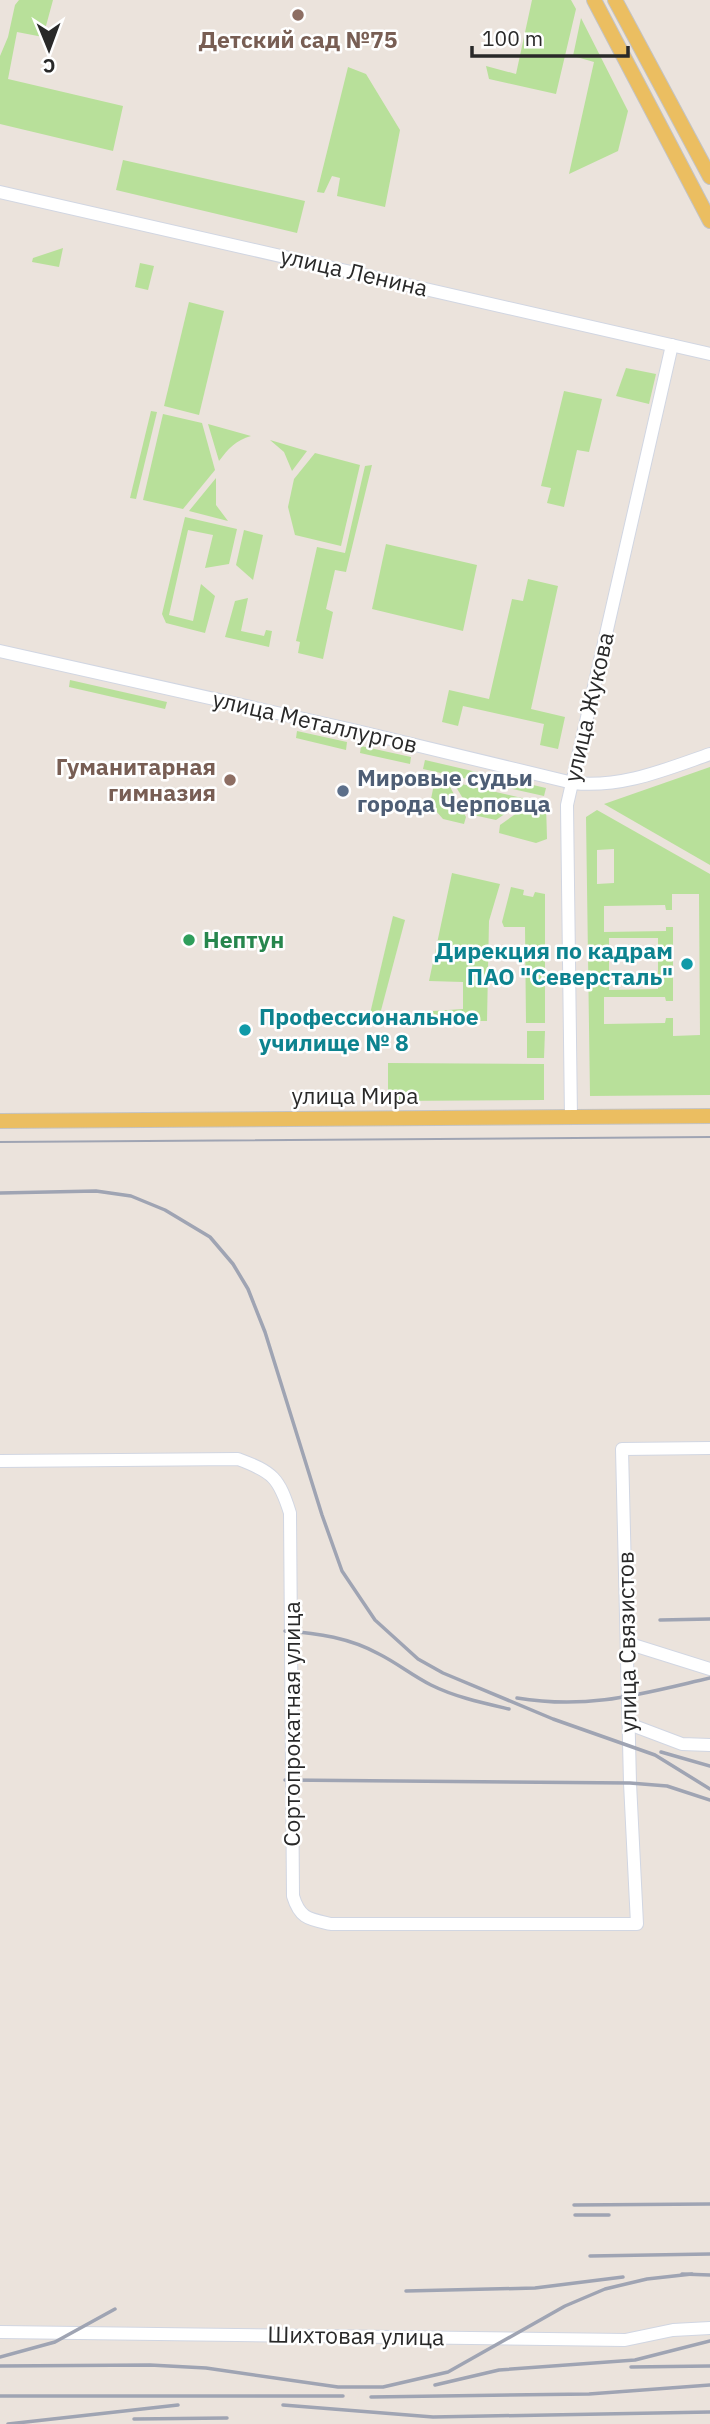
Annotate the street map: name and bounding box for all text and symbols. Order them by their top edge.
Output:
marker: Детский сад №75 [290,7,306,23]
north arrow [14,14,84,84]
scale bar [472,14,628,58]
place label: Детский сад №75 [198,24,398,54]
text: 100 m [482,24,543,52]
text: С [43,54,56,78]
street label: улица Ленина [278,239,431,303]
street label: улица Жукова [556,629,620,785]
street label: улица Металлургов [210,683,421,759]
place label: Гуманитарная гимназия [56,751,216,807]
place label: Мировые судьи города Черповца [357,762,551,818]
marker: Гуманитарная гимназия [222,772,238,788]
marker: Мировые судьи города Черповца [335,783,351,799]
place label: Нептун [203,924,284,954]
marker: Нептун [181,932,197,948]
place label: Дирекция по кадрам ПАО "Северсталь" [435,935,673,991]
marker: Дирекция по кадрам ПАО "Северсталь" [679,956,695,972]
place label: Профессиональное училище № 8 [259,1001,479,1057]
marker: Профессиональное училище № 8 [237,1022,253,1038]
street label: улица Мира [292,1080,418,1110]
street label: улица Связистов [609,1551,643,1733]
street label: Сортопрокатная улица [276,1601,306,1847]
street label: Шихтовая улица [267,2318,445,2352]

